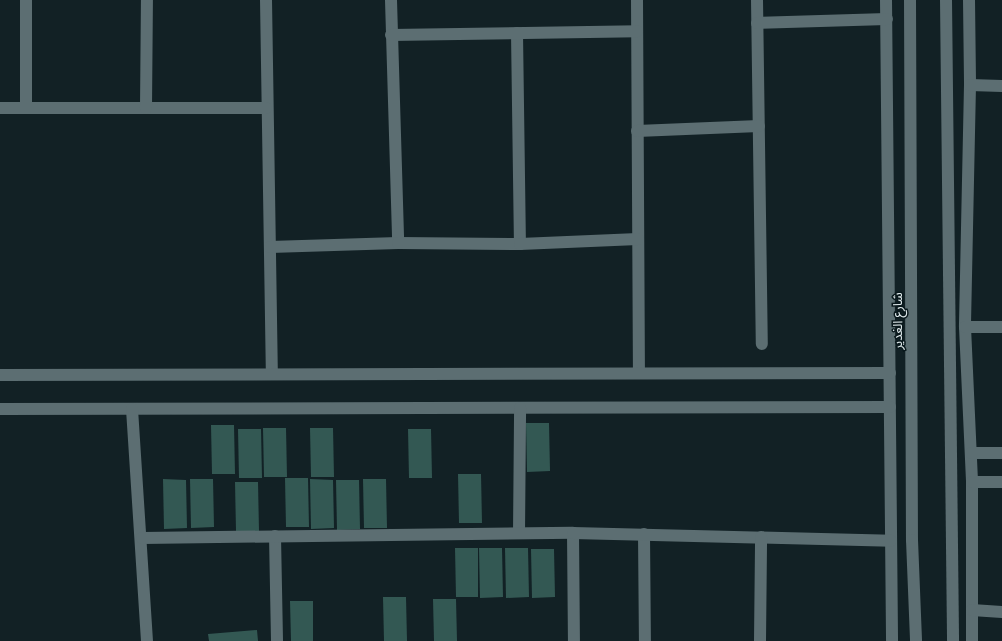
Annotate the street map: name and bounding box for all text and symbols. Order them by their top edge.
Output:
street label: شارع الغدير [890,292,906,350]

